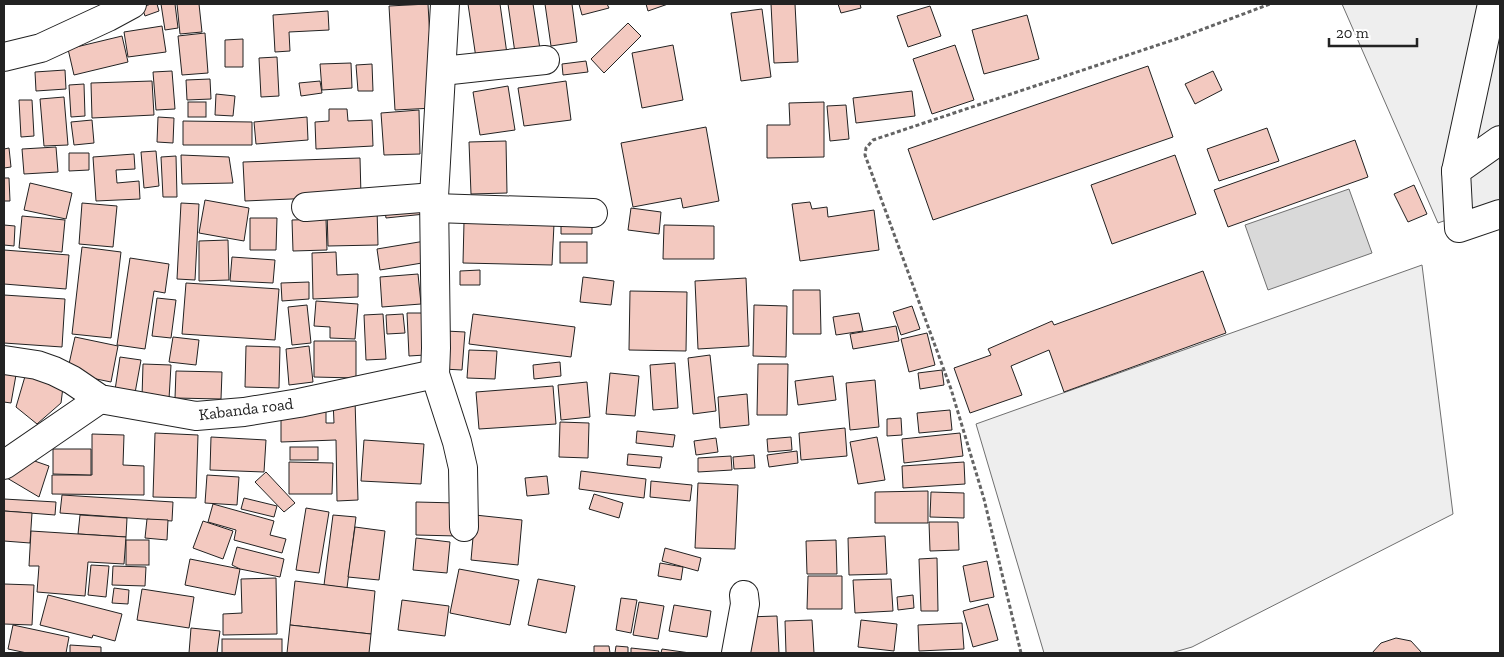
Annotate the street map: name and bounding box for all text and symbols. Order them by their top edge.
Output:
scale bar [1329,15,1416,47]
text: 20 m [1336,24,1369,42]
street label: Kabanda road [198,394,295,424]

